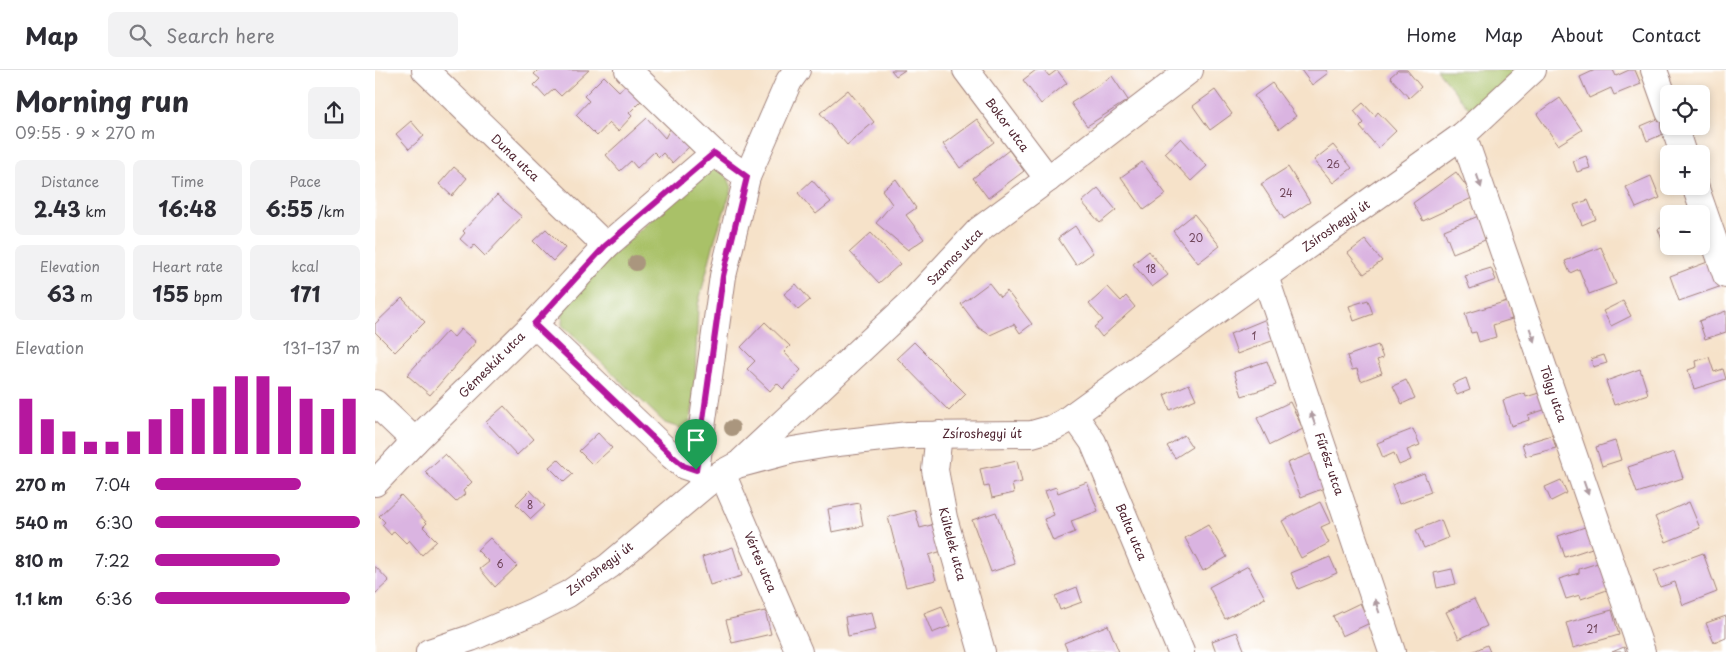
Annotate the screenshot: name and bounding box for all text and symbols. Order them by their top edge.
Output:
search box [108,12,458,57]
text: Map [25,17,78,53]
icon: search [126,21,154,49]
text: Search here [166,21,275,49]
text: Home [1406,21,1456,48]
text: Map [1484,21,1523,48]
text: About [1551,21,1603,48]
text: Contact [1631,21,1701,48]
text: Morning run [15,79,189,122]
map controls [1660,85,1710,255]
button: locate [1660,85,1710,135]
button: share [308,87,360,139]
street label: Bokor utca [982,94,1034,155]
text: 09:55 · 9 × 270 m [15,120,155,144]
street label: Duna utca [488,130,544,185]
button: + [1660,145,1710,195]
house number: 26 [1326,156,1340,171]
text: Distance [40,171,99,192]
text: Time [171,171,204,192]
text: Pace [289,171,321,192]
one-way arrow [1476,174,1483,189]
house number: 24 [1279,185,1293,200]
text: 2.43 [33,192,81,224]
text: 16:48 [158,192,217,224]
text: 6:55 [266,192,313,224]
street label: Zsíroshegyi út [1298,195,1373,255]
text: km [81,201,106,222]
text: /km [313,201,345,222]
button: − [1660,205,1710,255]
street label: Szamos utca [922,223,987,289]
house number: 20 [1189,230,1203,245]
text: Elevation [40,256,100,277]
text: Heart rate [152,256,223,277]
text: kcal [291,256,319,277]
house number: 18 [1146,261,1156,276]
text: 63 [47,277,75,309]
text: 155 [152,277,189,309]
text: 171 [290,277,320,309]
text: m [75,286,93,307]
text: bpm [189,286,223,307]
street label: Gémeskút utca [454,327,529,402]
house number: 1 [1252,328,1256,343]
one-way arrow [1528,328,1536,343]
text: Elevation [15,335,84,359]
text: 131–137 m [283,335,360,359]
street label: Tölgy utca [1536,363,1572,425]
one-way arrow [1309,411,1317,426]
pin [675,419,717,470]
street label: Zsíroshegyi út [942,424,1022,442]
icon: arrive [682,426,710,454]
street label: Fűrész utca [1311,430,1349,498]
text: 270 m [15,472,66,496]
text: 7:04 [95,472,131,496]
one-way arrow [1582,481,1590,496]
house number: 8 [527,497,533,512]
street label: Balta utca [1112,500,1152,563]
street label: Kültelek utca [935,505,972,583]
text: 540 m [15,510,68,534]
text: 6:30 [95,510,133,534]
street label: Vértes utca [740,528,782,595]
street label: Zsíroshegyi út [562,537,637,599]
text: 810 m [15,548,63,572]
text: 7:22 [95,548,130,572]
house number: 6 [496,556,504,571]
text: 1.1 km [15,586,63,610]
text: 6:36 [95,586,133,610]
one-way arrow [1372,598,1380,613]
house number: 21 [1586,621,1598,636]

